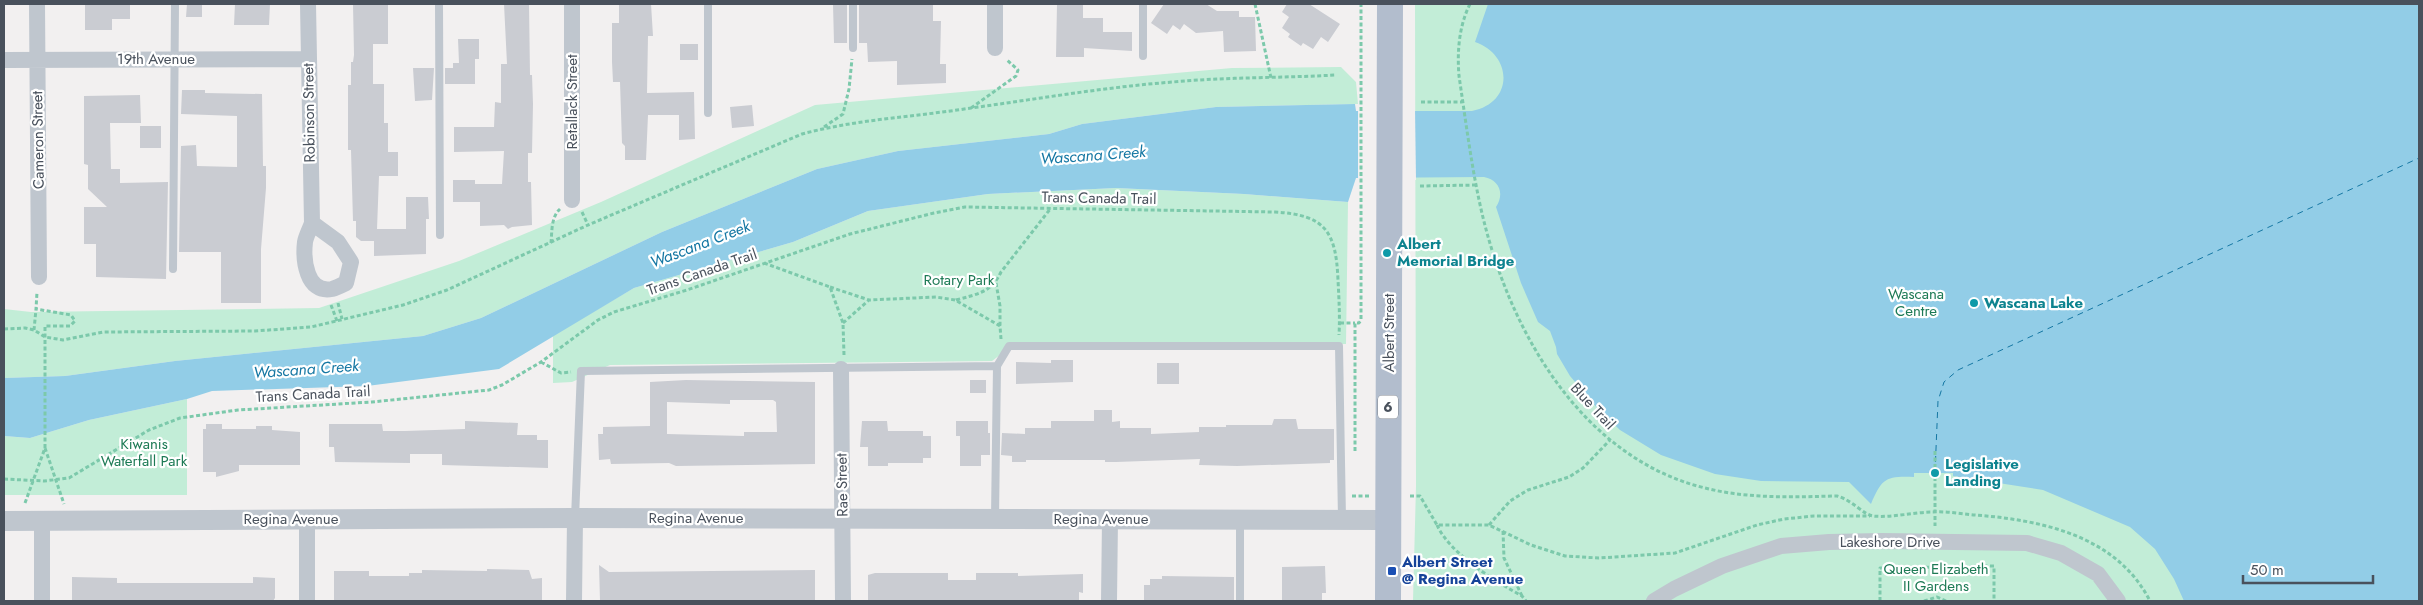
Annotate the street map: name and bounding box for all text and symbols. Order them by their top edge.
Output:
street label: 19th Avenue [117,48,195,70]
street label: Retallack Street [561,54,583,150]
street label: Robinson Street [297,63,321,163]
street label: Cameron Street [26,90,50,189]
water label: Wascana Creek [1040,140,1148,170]
street label: Trans Canada Trail [1041,186,1157,210]
water label: Wascana Creek [647,214,754,274]
place label: Albert Memorial Bridge [1396,233,1515,272]
street label: Trans Canada Trail [644,243,760,301]
marker: Albert Memorial Bridge [1381,247,1393,259]
park label: Rotary Park [924,269,995,291]
park label: Wascana Centre [1888,283,1944,322]
place label: Wascana Lake [1984,292,2084,314]
street label: Albert Street [1378,293,1400,372]
marker: Wascana Lake [1968,297,1980,309]
water label: Wascana Creek [253,354,361,384]
street label: Blue Trail [1565,378,1621,434]
street label: Trans Canada Trail [255,380,371,408]
road number: 6 [1378,396,1398,418]
park label: Kiwanis Waterfall Park [101,433,188,472]
street label: Rae Street [830,453,854,517]
place label: Legislative Landing [1945,453,2019,492]
marker: Legislative Landing [1929,467,1941,479]
street label: Regina Avenue [649,507,744,529]
street label: Regina Avenue [244,508,339,530]
street label: Regina Avenue [1054,508,1149,530]
street label: Lakeshore Drive [1840,531,1941,553]
place label: Albert Street @ Regina Avenue [1401,551,1524,590]
scale bar [2243,552,2373,584]
park label: Queen Elizabeth II Gardens [1883,558,1989,597]
text: 50 m [2250,559,2284,581]
marker: Albert Street @ Regina Avenue [1386,565,1398,577]

